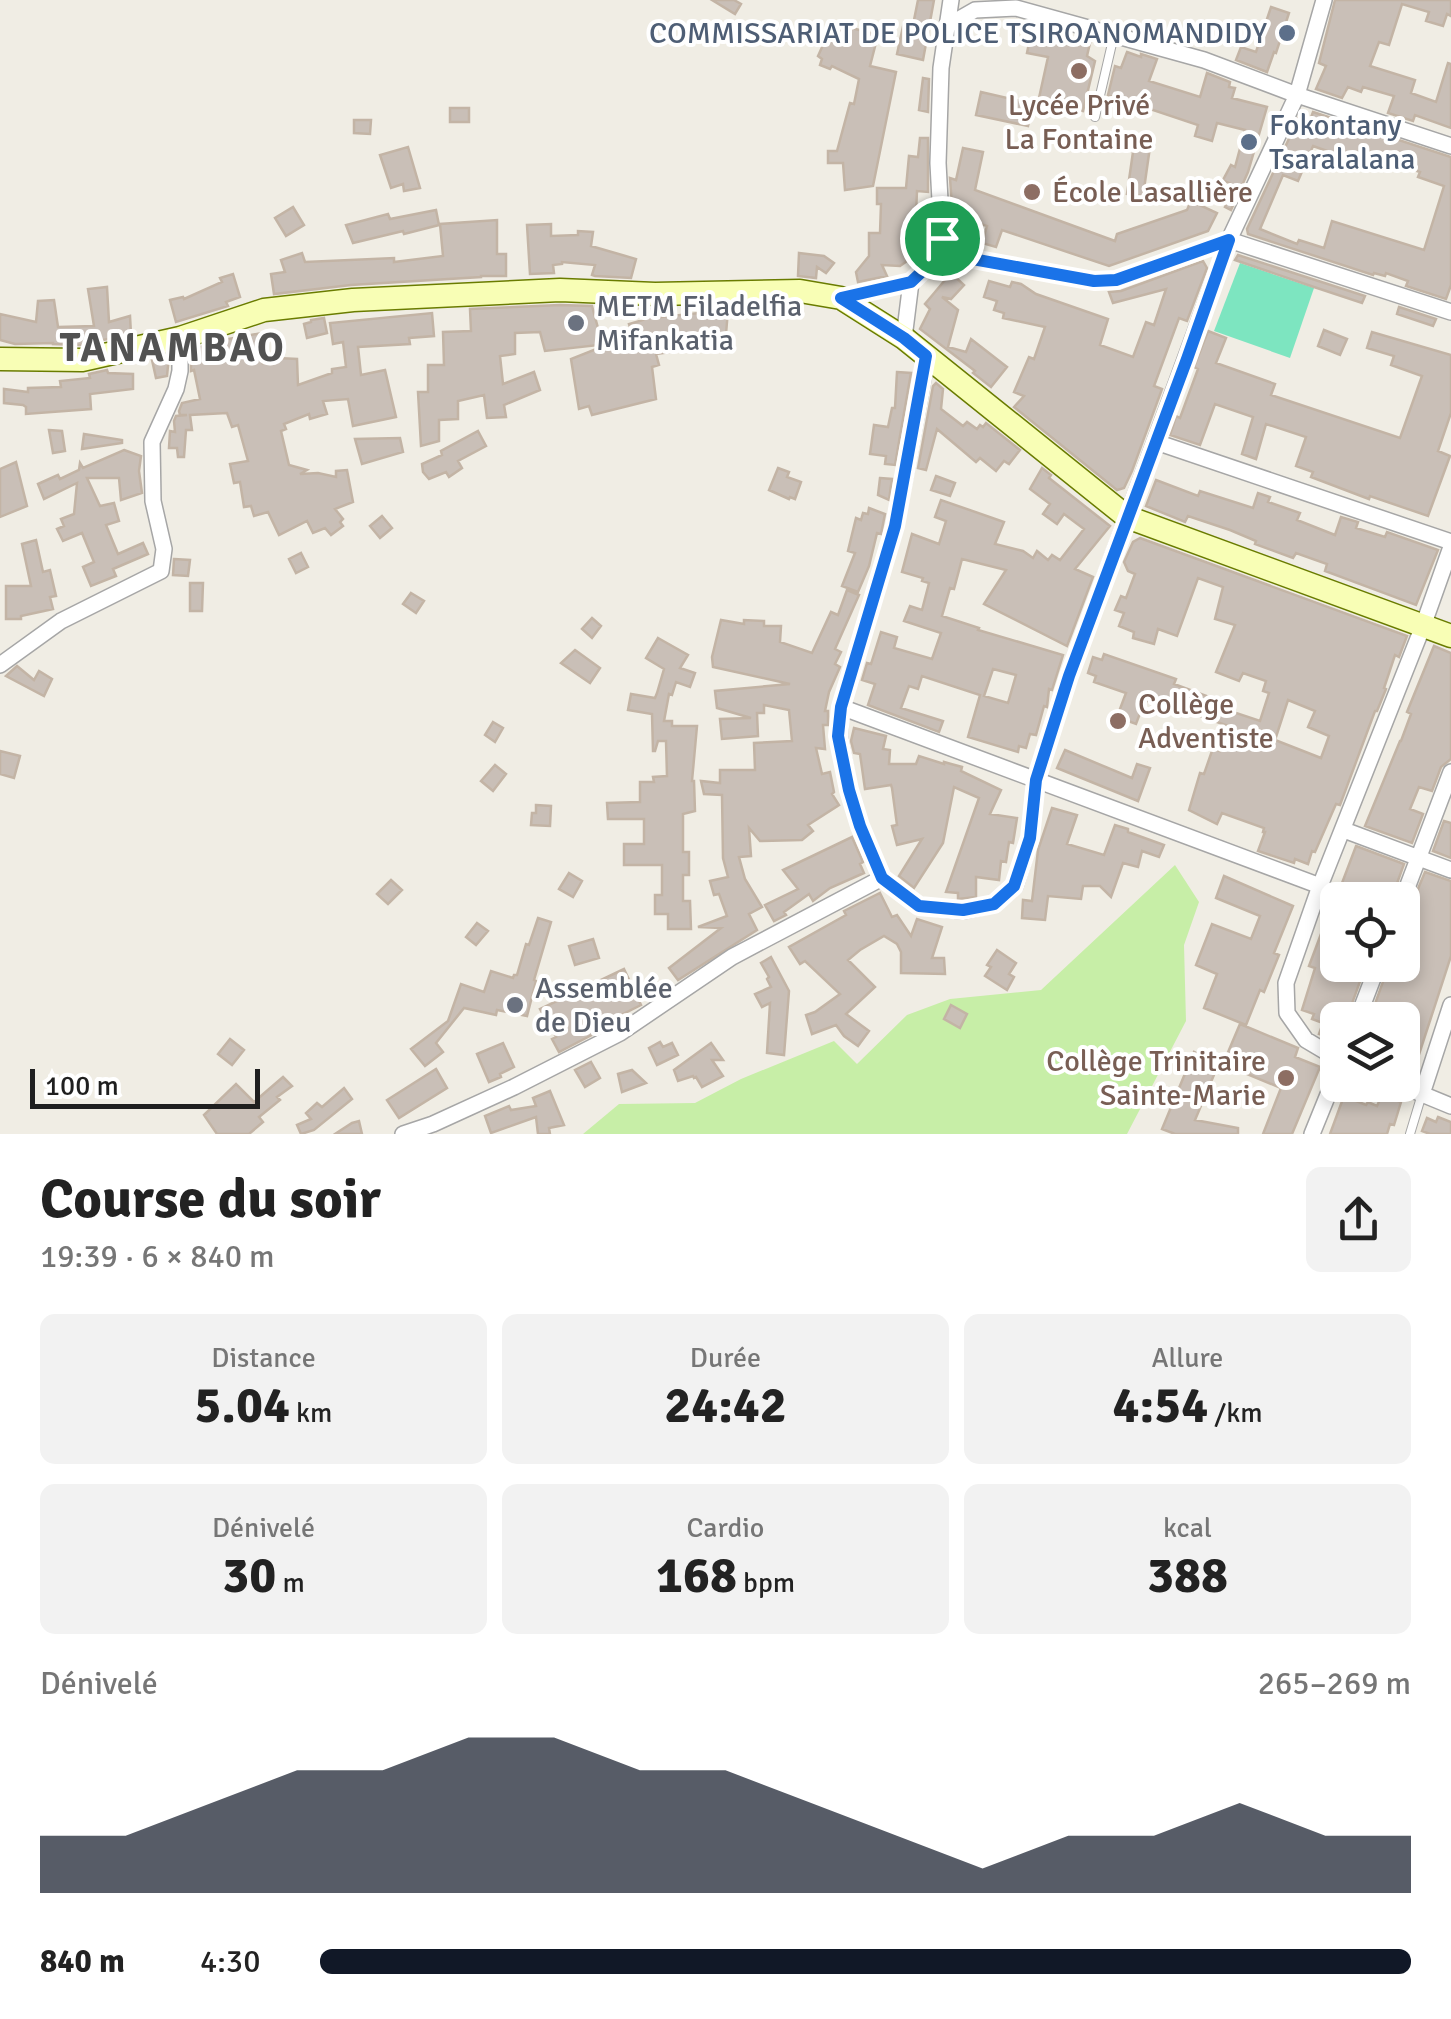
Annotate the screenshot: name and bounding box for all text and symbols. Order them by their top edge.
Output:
place label: COMMISSARIAT DE POLICE TSIROANOMANDIDY [649,15,1267,52]
marker: COMMISSARIAT DE POLICE TSIROANOMANDIDY [1276,22,1298,44]
marker: Lycée Privé La Fontaine [1068,60,1090,82]
place label: Lycée Privé La Fontaine [1004,87,1154,158]
place label: Fokontany Tsaralalana [1269,107,1416,178]
marker: Fokontany Tsaralalana [1238,131,1260,153]
place label: École Lasallière [1052,174,1253,211]
marker: École Lasallière [1021,181,1043,203]
pin [900,196,985,281]
icon: arrive [915,211,970,266]
place label: METM Filadelfia Mifankatia [596,288,802,359]
marker: METM Filadelfia Mifankatia [565,312,587,334]
district label: TANAMBAO [60,323,286,373]
place label: Collège Adventiste [1138,686,1274,757]
marker: Collège Adventiste [1107,710,1129,732]
map controls [1320,882,1420,1102]
button: locate [1320,882,1420,982]
place label: Assemblée de Dieu [535,970,673,1041]
marker: Assemblée de Dieu [504,994,526,1016]
button: layers [1320,1002,1420,1102]
place label: Collège Trinitaire Sainte-Marie [1046,1043,1266,1114]
scale bar [30,1064,260,1108]
marker: Collège Trinitaire Sainte-Marie [1275,1067,1297,1089]
text: 100 m [45,1069,119,1103]
text: Course du soir [40,1165,381,1233]
button: share [1306,1167,1411,1272]
text: 19:39 · 6 × 840 m [40,1237,275,1276]
text: Distance [211,1341,316,1375]
text: Durée [690,1341,761,1375]
text: Allure [1152,1341,1223,1375]
text: 5.04 [195,1375,290,1437]
text: 24:42 [664,1375,787,1437]
text: 4:54 [1112,1375,1208,1437]
text: km [290,1396,332,1430]
text: /km [1208,1396,1263,1430]
text: Dénivelé [212,1511,315,1545]
text: Cardio [687,1511,764,1545]
text: kcal [1163,1511,1212,1545]
text: 30 [222,1545,276,1607]
text: 168 [656,1545,737,1607]
text: 388 [1147,1545,1228,1607]
text: m [276,1566,305,1600]
text: bpm [737,1566,795,1600]
text: Dénivelé [40,1664,158,1703]
text: 265–269 m [1258,1664,1411,1703]
text: 840 m [40,1942,125,1981]
text: 4:30 [200,1942,260,1981]

